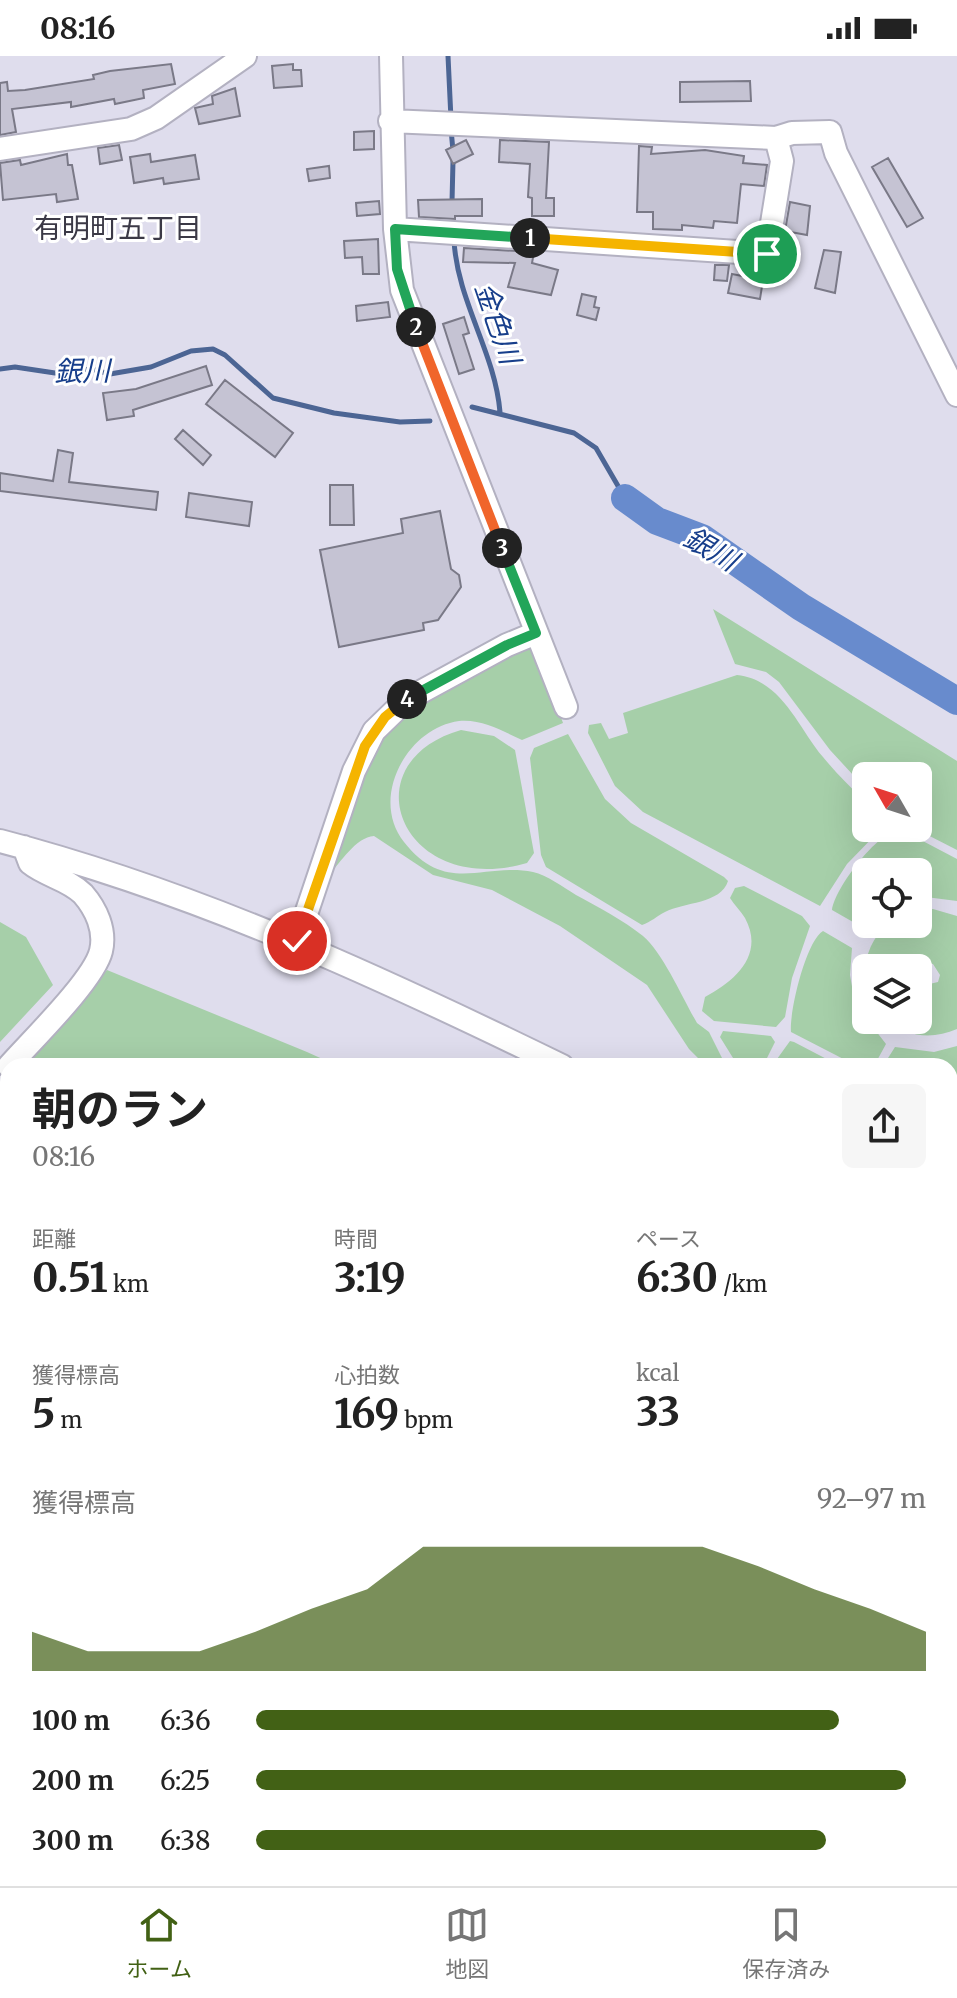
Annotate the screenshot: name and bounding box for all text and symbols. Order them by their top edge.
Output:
text: 08:16 [40,9,115,47]
district label: 有明町五丁目 [34,210,202,246]
pin: 1 [510,218,550,258]
pin [733,220,801,288]
text: 1 [525,224,535,252]
icon: arrive [745,232,789,276]
water label: 金色川 [467,277,530,371]
pin: 2 [396,307,436,347]
text: 2 [410,313,422,341]
water label: 銀川 [54,352,113,389]
water label: 銀川 [678,519,747,580]
pin: 3 [482,528,522,568]
text: 3 [496,534,508,562]
pin: 4 [387,679,427,719]
text: 4 [400,685,414,713]
north arrow [852,762,932,842]
map controls [852,762,932,1034]
button: locate [852,858,932,938]
pin [263,907,331,975]
icon: check [275,919,319,963]
button: layers [852,954,932,1034]
text: 朝のラン [32,1082,208,1137]
button: share [842,1084,926,1168]
text: 08:16 [32,1140,95,1173]
text: 距離 [32,1225,76,1253]
text: 時間 [334,1225,378,1253]
text: ペース [636,1225,701,1253]
text: 0.51 [32,1253,108,1303]
text: 3:19 [334,1253,406,1303]
text: 6:30 [636,1253,718,1303]
text: km [108,1270,149,1298]
text: /km [718,1270,767,1298]
text: kcal [636,1359,679,1387]
text: 獲得標高 [32,1361,120,1389]
text: 心拍数 [334,1361,400,1389]
text: 33 [636,1387,680,1437]
text: 5 [32,1389,55,1439]
text: 169 [334,1389,399,1439]
text: m [55,1406,82,1434]
text: bpm [399,1406,453,1434]
text: 92–97 m [817,1482,926,1515]
text: 獲得標高 [32,1486,136,1519]
text: 100 m [32,1704,110,1737]
text: 6:36 [160,1704,211,1737]
text: 200 m [32,1764,114,1797]
text: 6:25 [160,1764,211,1797]
text: 300 m [32,1824,113,1857]
text: 6:38 [160,1824,210,1857]
tab: ホーム [127,1903,192,1983]
tab: 地図 [445,1903,489,1983]
tab: 保存済み [742,1903,830,1983]

